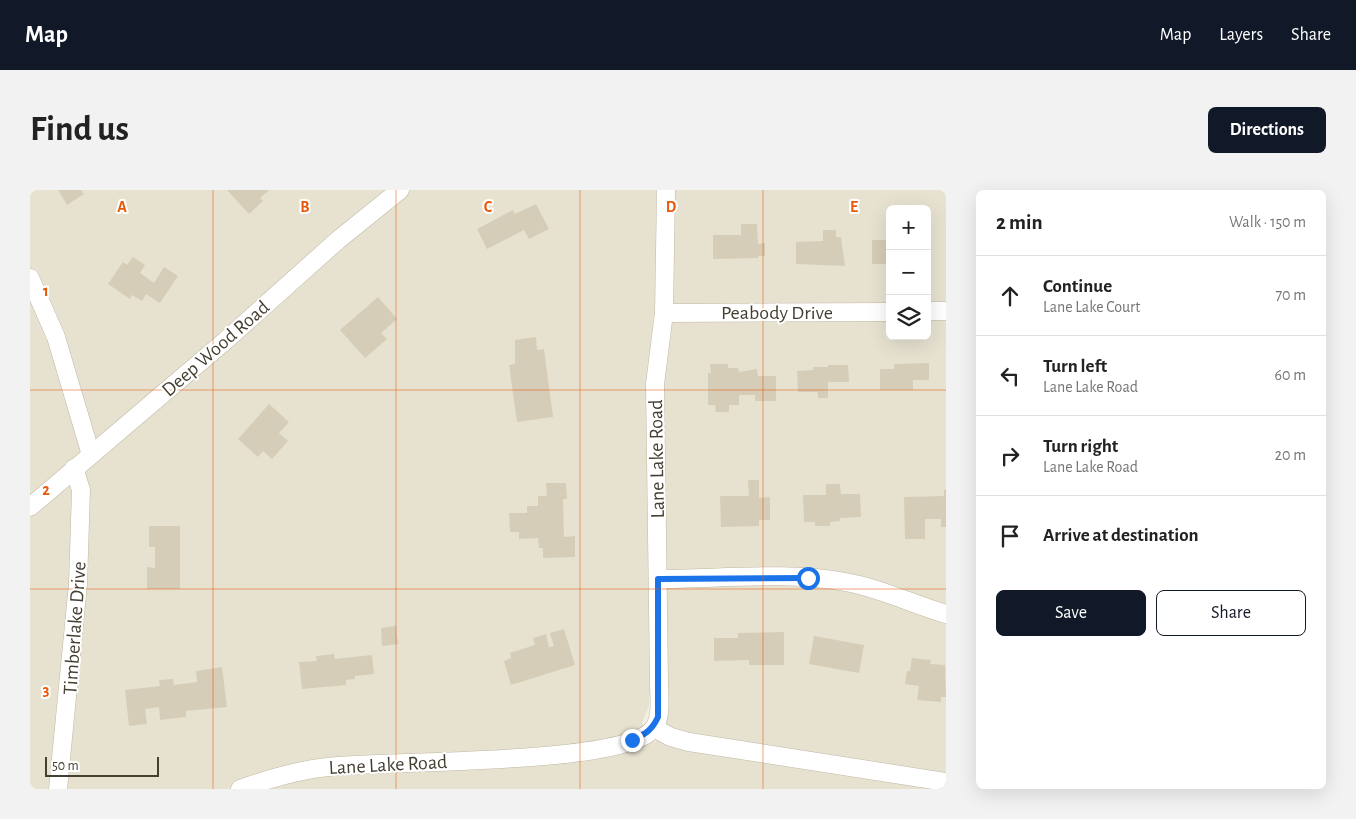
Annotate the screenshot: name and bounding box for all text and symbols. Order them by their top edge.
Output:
text: Map [25,23,68,47]
text: Map [1160,26,1191,44]
text: Layers [1219,26,1263,44]
text: Share [1291,26,1331,44]
button: Directions [1208,107,1326,153]
text: Find us [30,112,129,147]
text: A [117,199,127,215]
text: B [300,199,310,215]
text: C [484,199,493,215]
text: D [666,199,677,215]
text: E [850,199,858,215]
map controls [886,205,931,340]
button: + [886,205,931,250]
text: 2 min [996,212,1043,233]
text: Walk · 150 m [1229,214,1306,230]
button: − [886,250,931,295]
text: Continue [1043,277,1112,296]
icon: ahead [996,282,1024,310]
text: 1 [43,283,49,299]
text: 70 m [1275,287,1306,303]
button: layers [886,295,931,340]
street label: Deep Wood Road [158,297,273,401]
text: Lane Lake Court [1043,299,1140,315]
street label: Peabody Drive [721,303,833,323]
text: Turn left [1043,357,1107,376]
icon: left [996,362,1024,390]
text: 60 m [1275,367,1306,383]
text: Lane Lake Road [1043,379,1138,395]
street label: Lane Lake Road [646,399,668,519]
text: Turn right [1043,437,1118,456]
icon: right [996,442,1024,470]
text: 20 m [1275,447,1306,463]
text: Lane Lake Road [1043,459,1138,475]
text: 2 [42,482,50,498]
icon: arrive [996,522,1024,550]
text: Arrive at destination [1043,526,1199,545]
street label: Timberlake Drive [60,561,90,695]
route start [797,567,820,590]
button: Save [996,590,1146,636]
button: Share [1156,590,1306,636]
text: 3 [43,682,50,698]
route end [621,729,644,752]
street label: Lane Lake Road [328,752,448,778]
scale bar [45,754,159,777]
text: 50 m [52,759,79,773]

